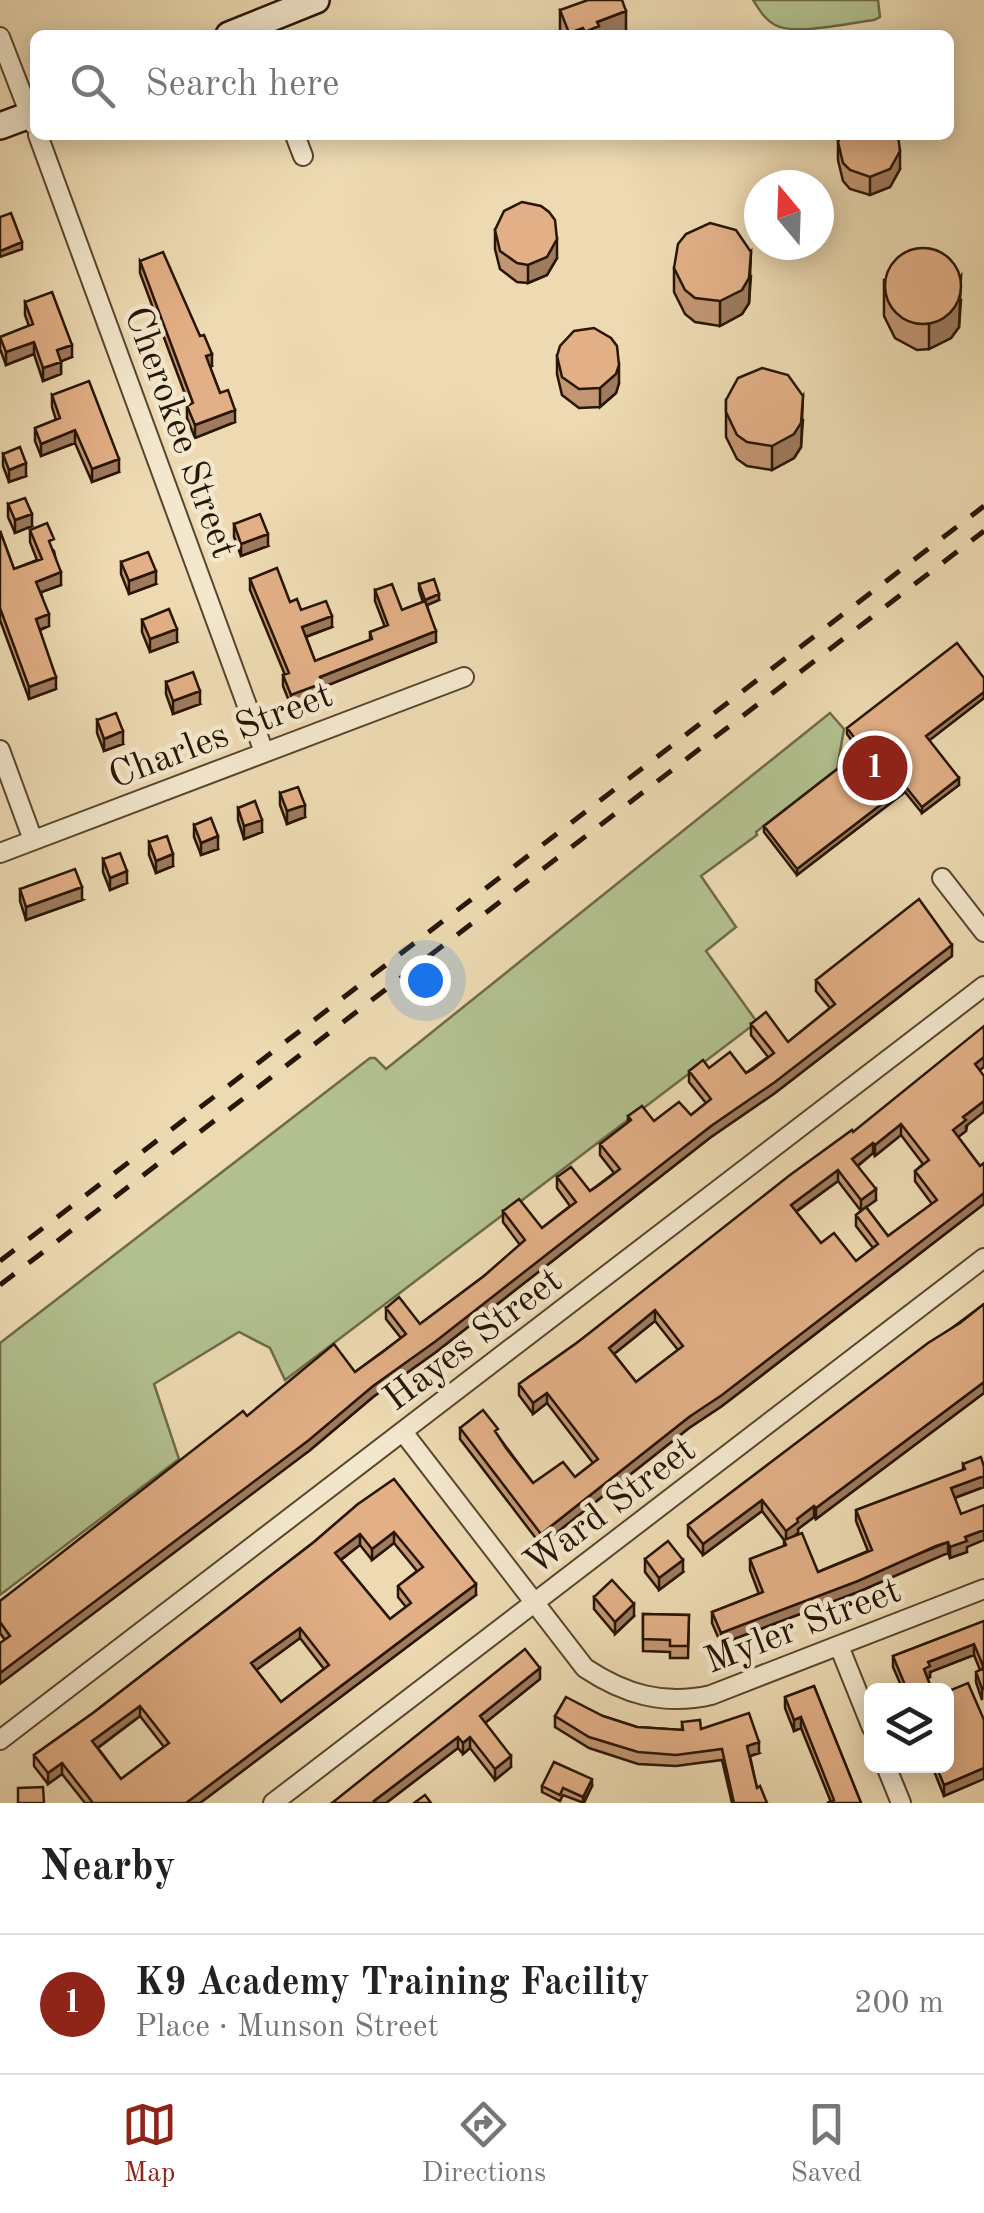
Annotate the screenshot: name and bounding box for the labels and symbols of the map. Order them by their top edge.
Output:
north arrow [744,170,834,260]
street label: Cherokee Street [116,302,242,564]
street label: Charles Street [104,677,338,797]
pin: 1 [842,730,908,806]
your location [400,955,451,1006]
street label: Hayes Street [378,1262,570,1419]
street label: Ward Street [518,1431,703,1584]
street label: Myler Street [700,1572,906,1682]

